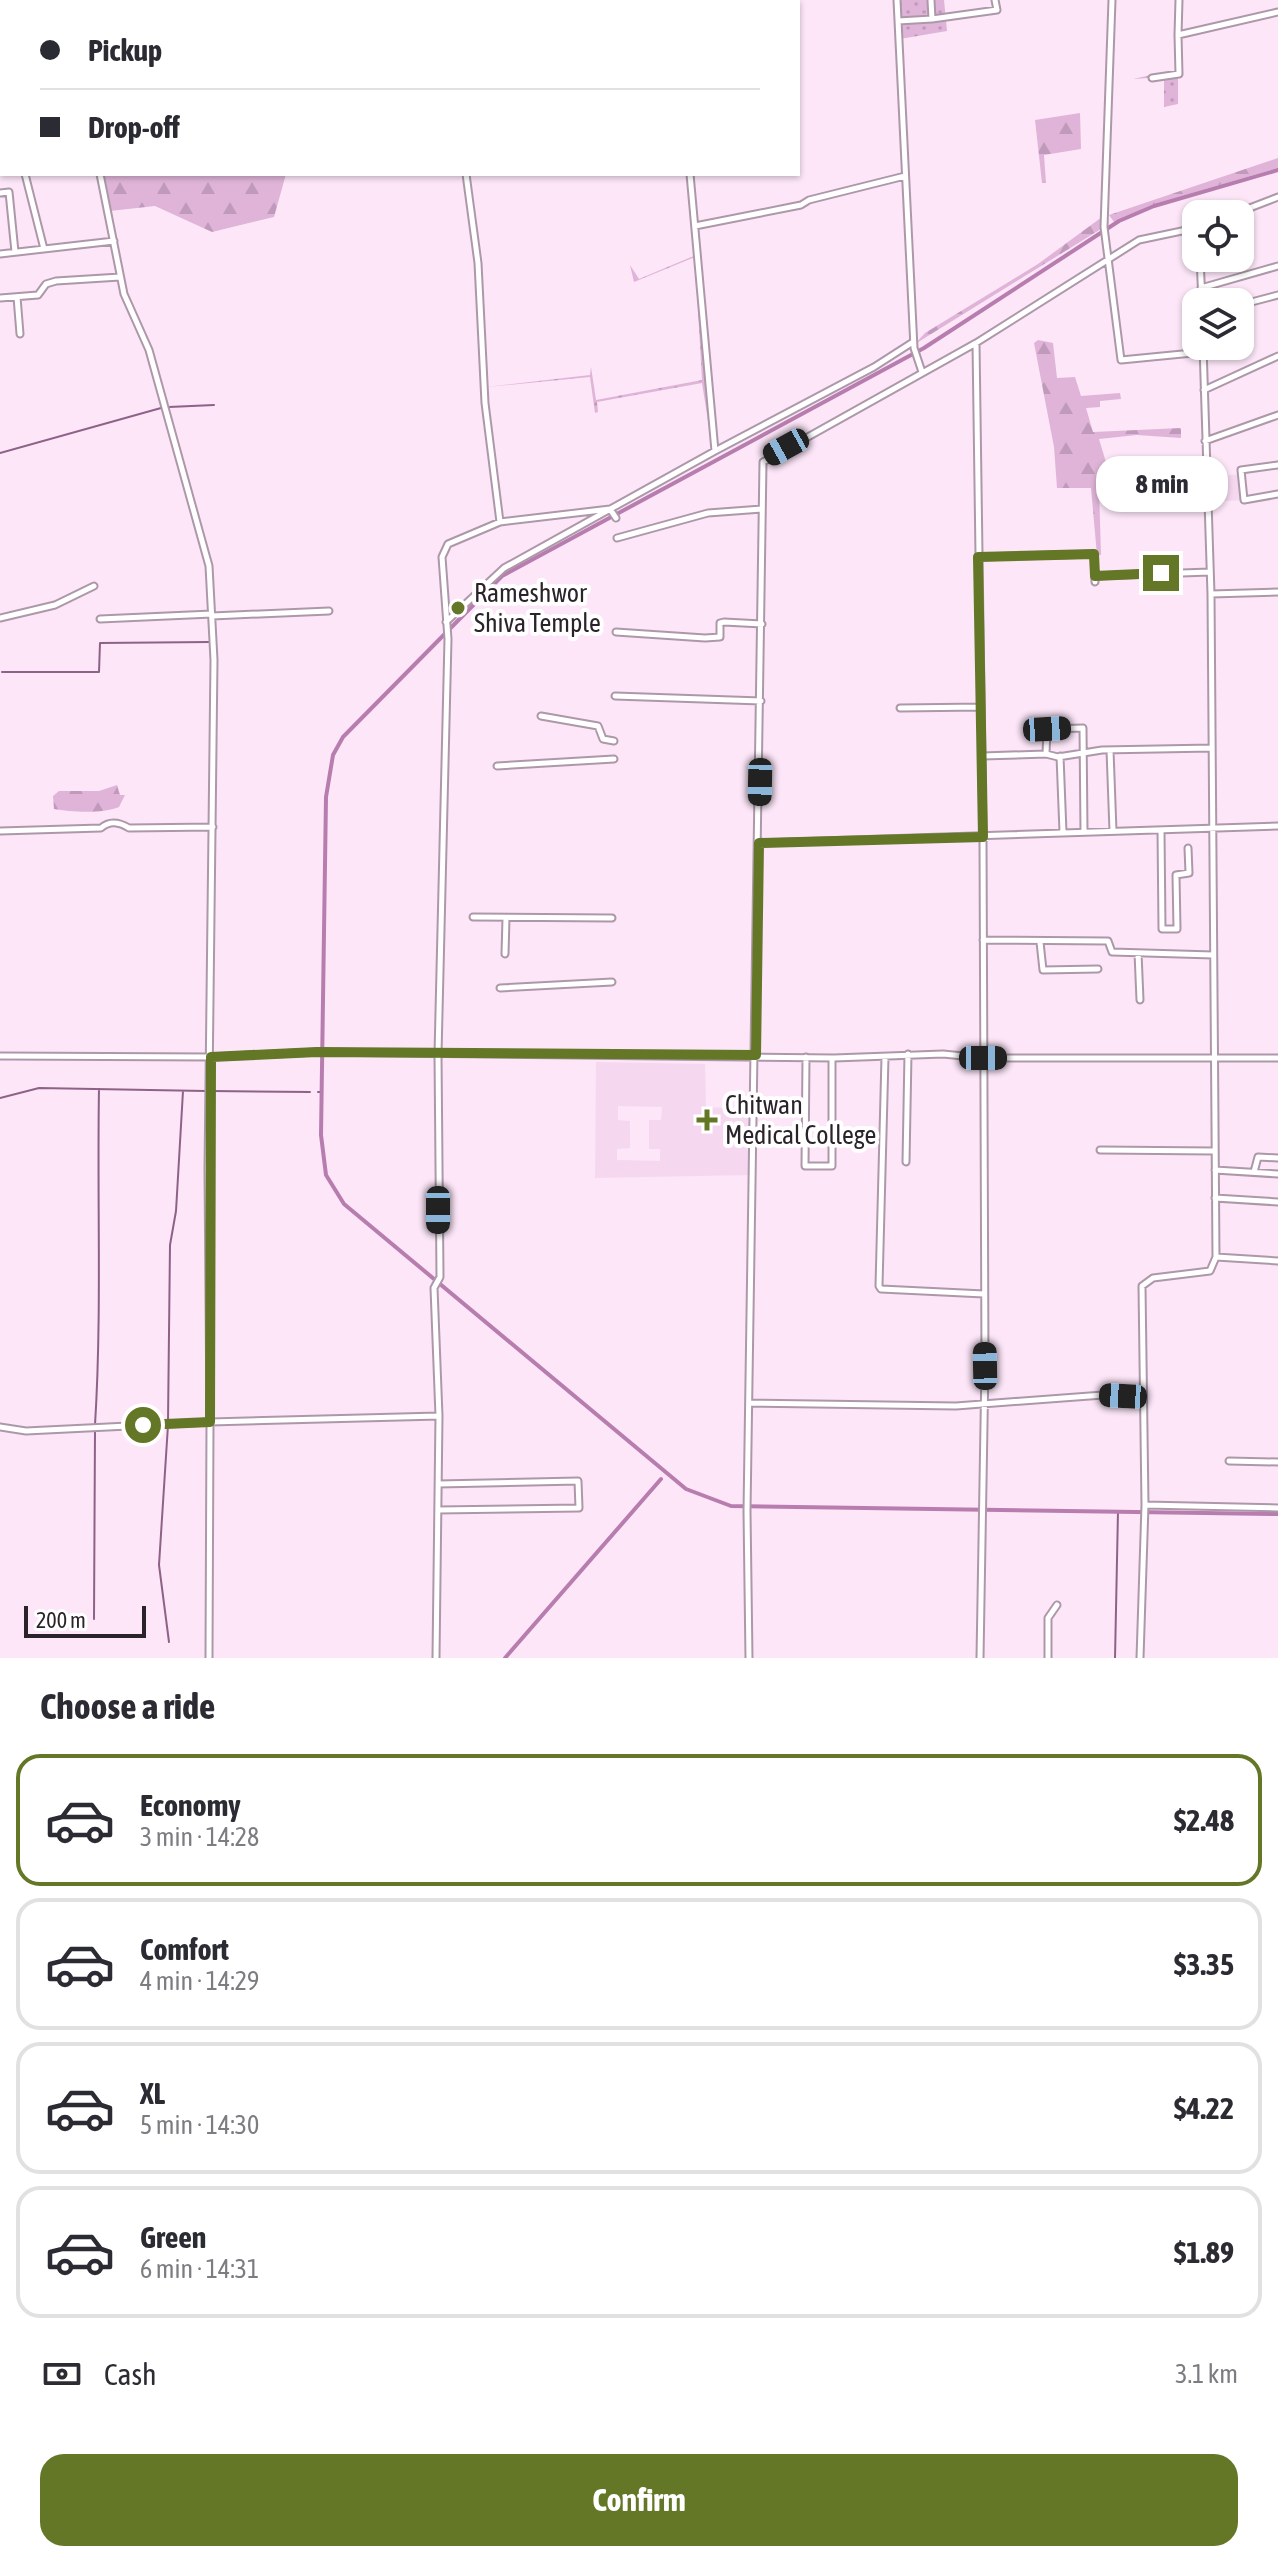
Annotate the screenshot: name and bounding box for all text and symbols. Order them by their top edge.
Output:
text: Pickup [88,33,162,67]
text: Drop-off [88,110,180,144]
map controls [1182,200,1254,360]
button: locate [1182,200,1254,272]
button: layers [1182,288,1254,360]
car [759,425,813,469]
callout: 8 min [1095,457,1227,513]
text: 8 min [1135,469,1189,499]
route end [1143,555,1179,591]
place label: Rameshwor Shiva Temple [474,578,601,638]
marker: Rameshwor Shiva Temple [449,599,467,617]
car [1022,716,1072,742]
car [748,758,772,806]
car [959,1046,1007,1070]
place label: Chitwan Medical College [725,1090,876,1150]
marker: Chitwan Medical College [696,1109,718,1131]
car [426,1186,450,1234]
car [973,1342,997,1390]
car [1098,1383,1148,1409]
route start [125,1407,161,1443]
scale bar [24,1602,146,1638]
text: 200 m [36,1607,86,1633]
text: Choose a ride [40,1685,215,1727]
icon: car [44,1784,116,1856]
text: Economy [140,1788,241,1822]
text: $2.48 [1174,1803,1234,1837]
text: 3 min · 14:28 [140,1822,259,1852]
icon: car [44,1928,116,2000]
text: Comfort [140,1932,229,1966]
text: $3.35 [1174,1947,1234,1981]
text: 4 min · 14:29 [140,1966,259,1996]
icon: car [44,2072,116,2144]
text: XL [140,2076,165,2110]
text: $4.22 [1174,2091,1234,2125]
text: 5 min · 14:30 [140,2110,259,2140]
icon: car [44,2216,116,2288]
text: Green [140,2220,206,2254]
text: $1.89 [1174,2235,1234,2269]
text: 6 min · 14:31 [140,2254,259,2284]
icon: cash [40,2352,84,2396]
text: Cash [104,2357,157,2391]
text: 3.1 km [1175,2359,1238,2389]
button: Confirm [40,2454,1238,2546]

